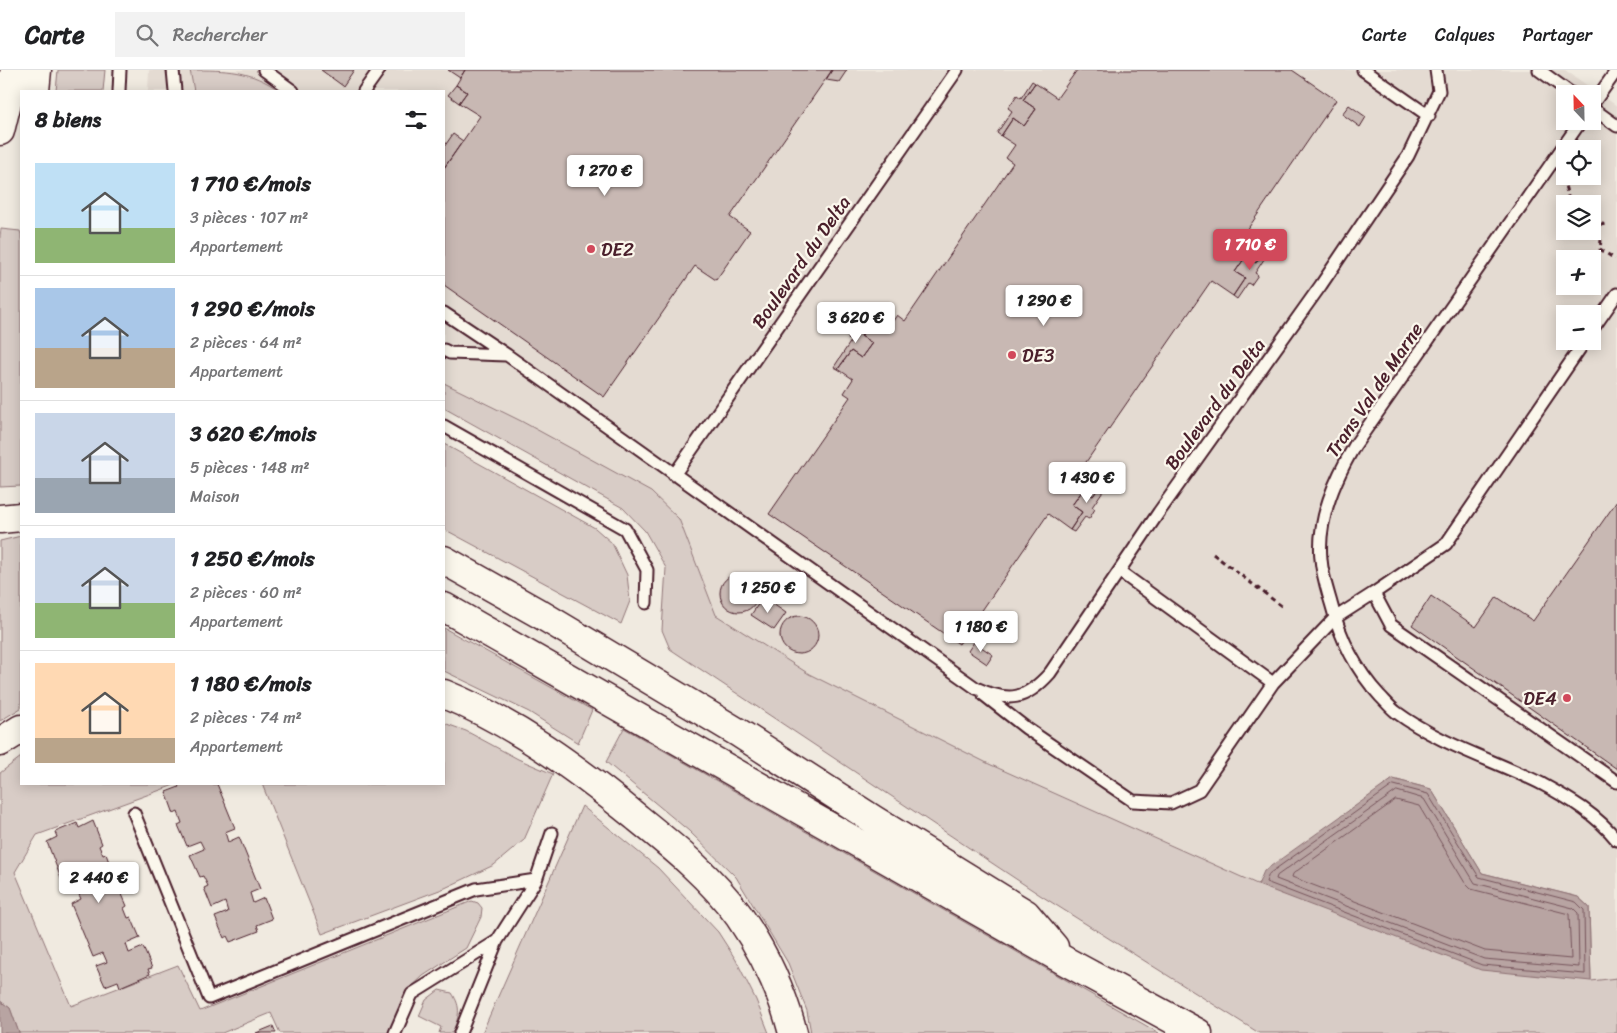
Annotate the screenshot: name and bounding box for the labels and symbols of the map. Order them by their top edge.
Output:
north arrow [1556,85,1601,130]
pin: 1 270 € [559,154,651,197]
street label: Boulevard du Delta [743,188,860,336]
pin: 1 710 € [1204,228,1296,271]
place label: DE2 [601,233,634,266]
marker: DE2 [585,243,597,255]
pin: 1 290 € [998,284,1090,327]
pin: 3 620 € [810,302,902,344]
street label: Trans Val de Marne [1316,315,1432,464]
street label: Boulevard du Delta [1156,331,1275,477]
place label: DE3 [1022,339,1055,372]
marker: DE3 [1006,349,1018,361]
pin: 1 430 € [1041,462,1133,504]
pin: 1 250 € [722,572,814,614]
pin: 1 180 € [935,610,1027,653]
place label: DE4 [1523,682,1557,715]
marker: DE4 [1561,692,1573,704]
pin: 2 440 € [53,862,145,904]

